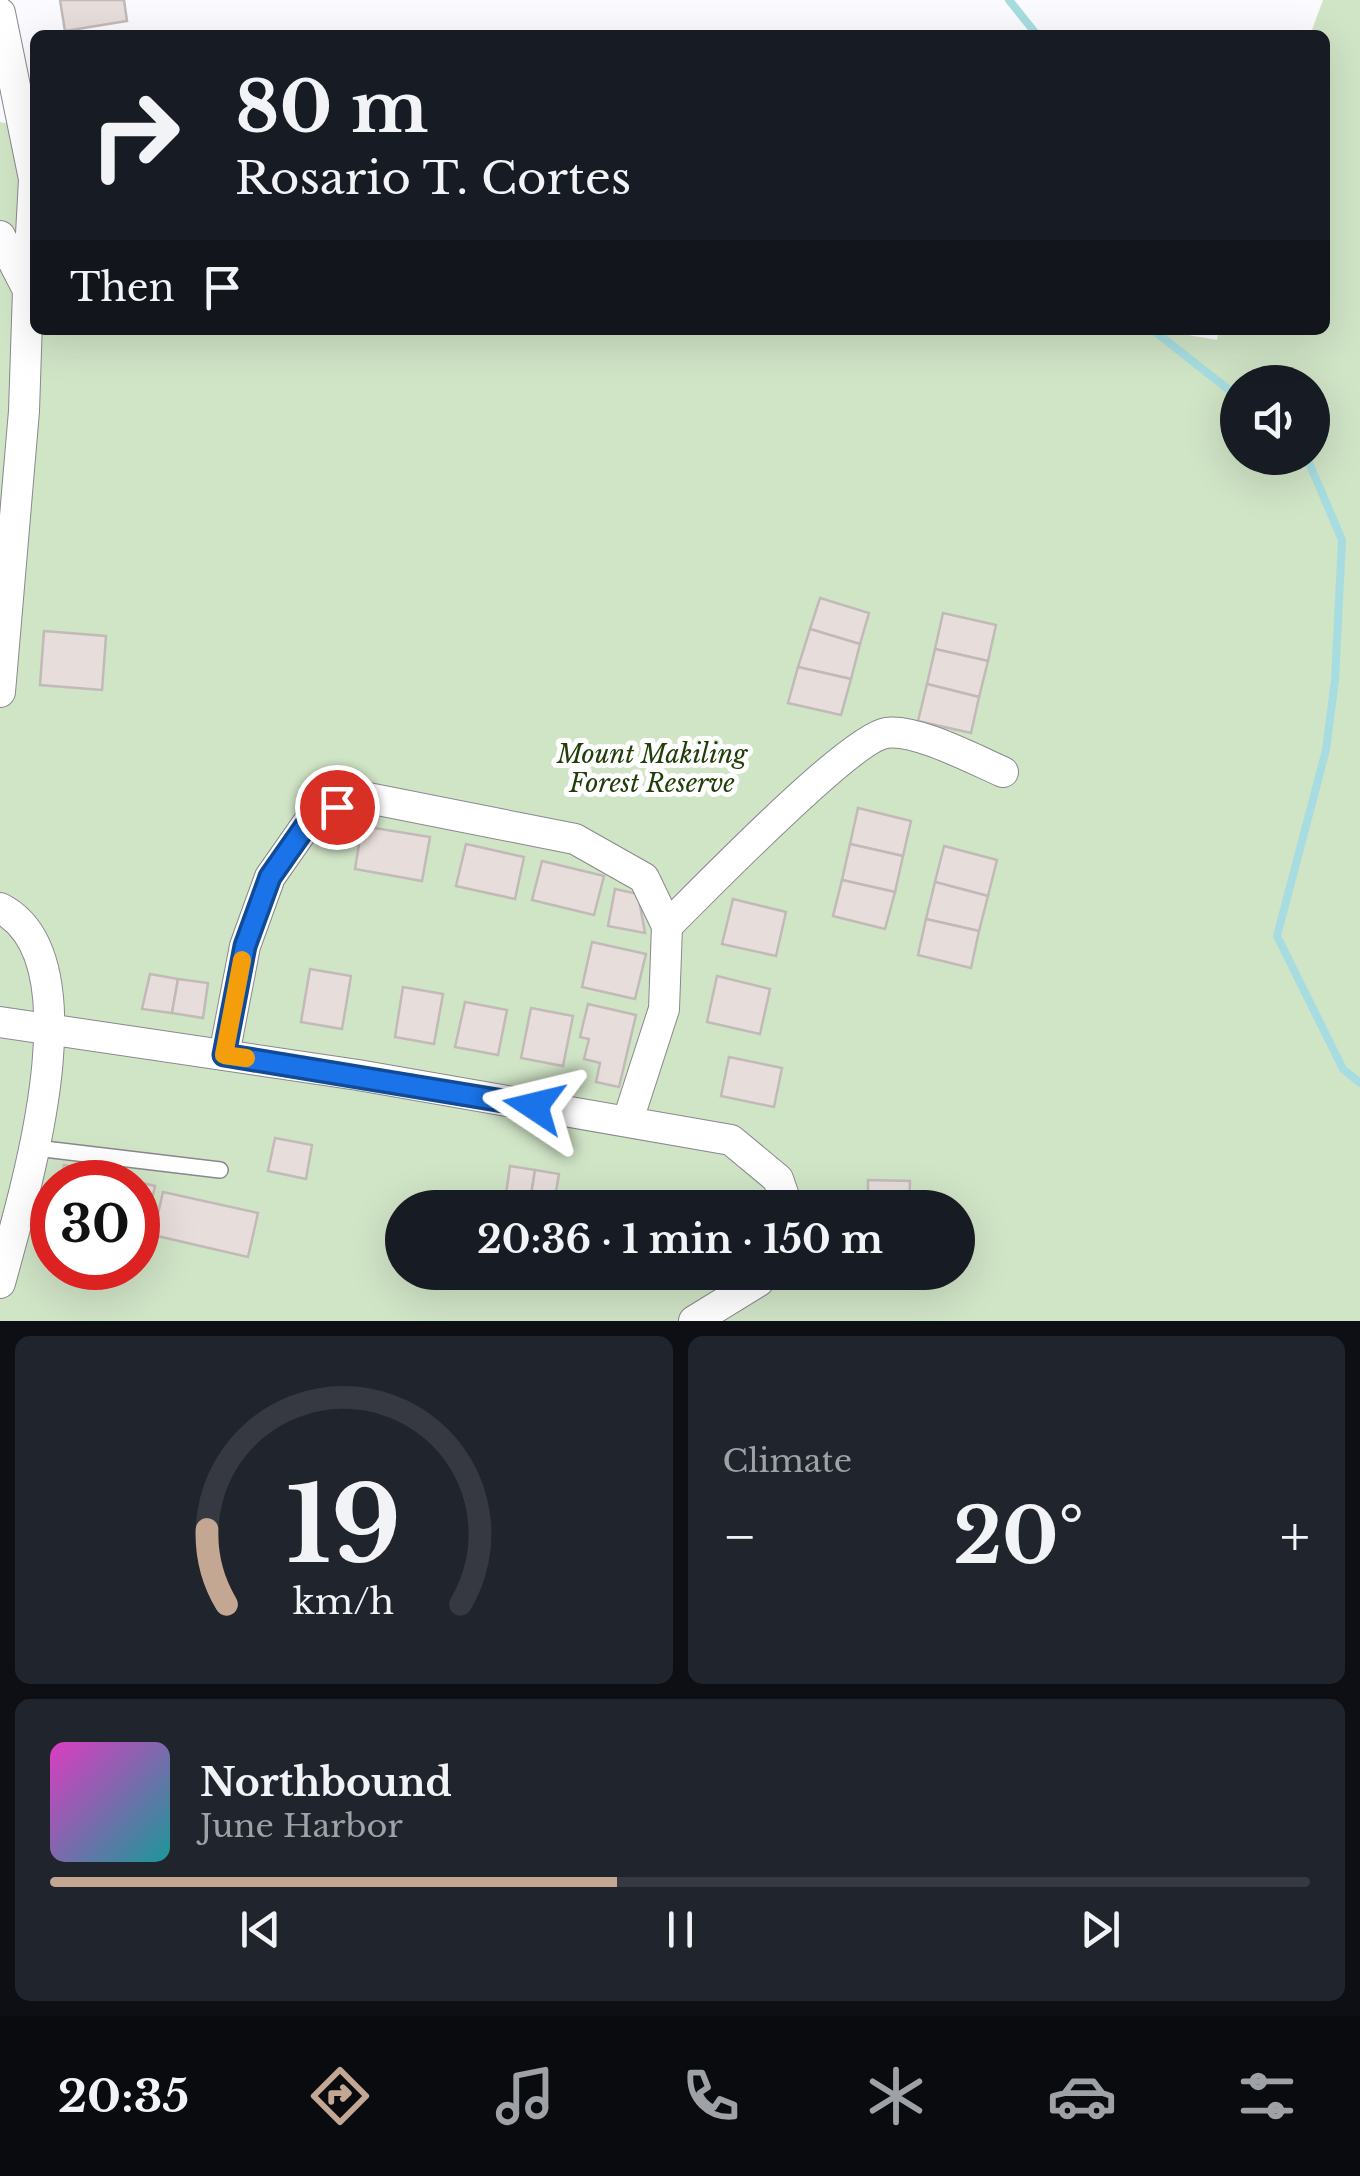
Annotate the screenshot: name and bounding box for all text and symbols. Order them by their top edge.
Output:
text: 80 m [235,64,428,151]
icon: right [70,70,200,200]
text: Rosario T. Cortes [235,150,631,206]
icon: arrive [195,260,250,315]
text: Then [70,264,175,311]
map controls [1220,365,1330,475]
button: sound [1220,365,1330,475]
park label: Mount Makiling Forest Reserve [556,739,748,799]
pin [295,765,380,850]
icon: arrive [310,780,365,835]
position arrow [482,1054,586,1158]
speed limit sign: 30 [30,1160,160,1290]
text: 20:36 · 1 min · 150 m [477,1216,883,1263]
text: Climate [723,1441,852,1481]
text: 19 [286,1461,401,1590]
text: 20° [953,1490,1084,1583]
text: − [723,1503,757,1571]
text: + [1280,1503,1310,1571]
text: km/h [293,1579,394,1624]
text: Northbound [200,1759,452,1806]
text: June Harbor [200,1806,403,1846]
icon: previous [233,1902,288,1957]
icon: pause [653,1902,708,1957]
icon: next [1073,1902,1128,1957]
icon: directions [305,2061,375,2131]
icon: music [490,2061,560,2131]
icon: phone [676,2061,746,2131]
icon: climate [861,2061,931,2131]
icon: car [1047,2061,1117,2131]
icon: filters [1232,2061,1302,2131]
text: 20:35 [58,2068,189,2124]

